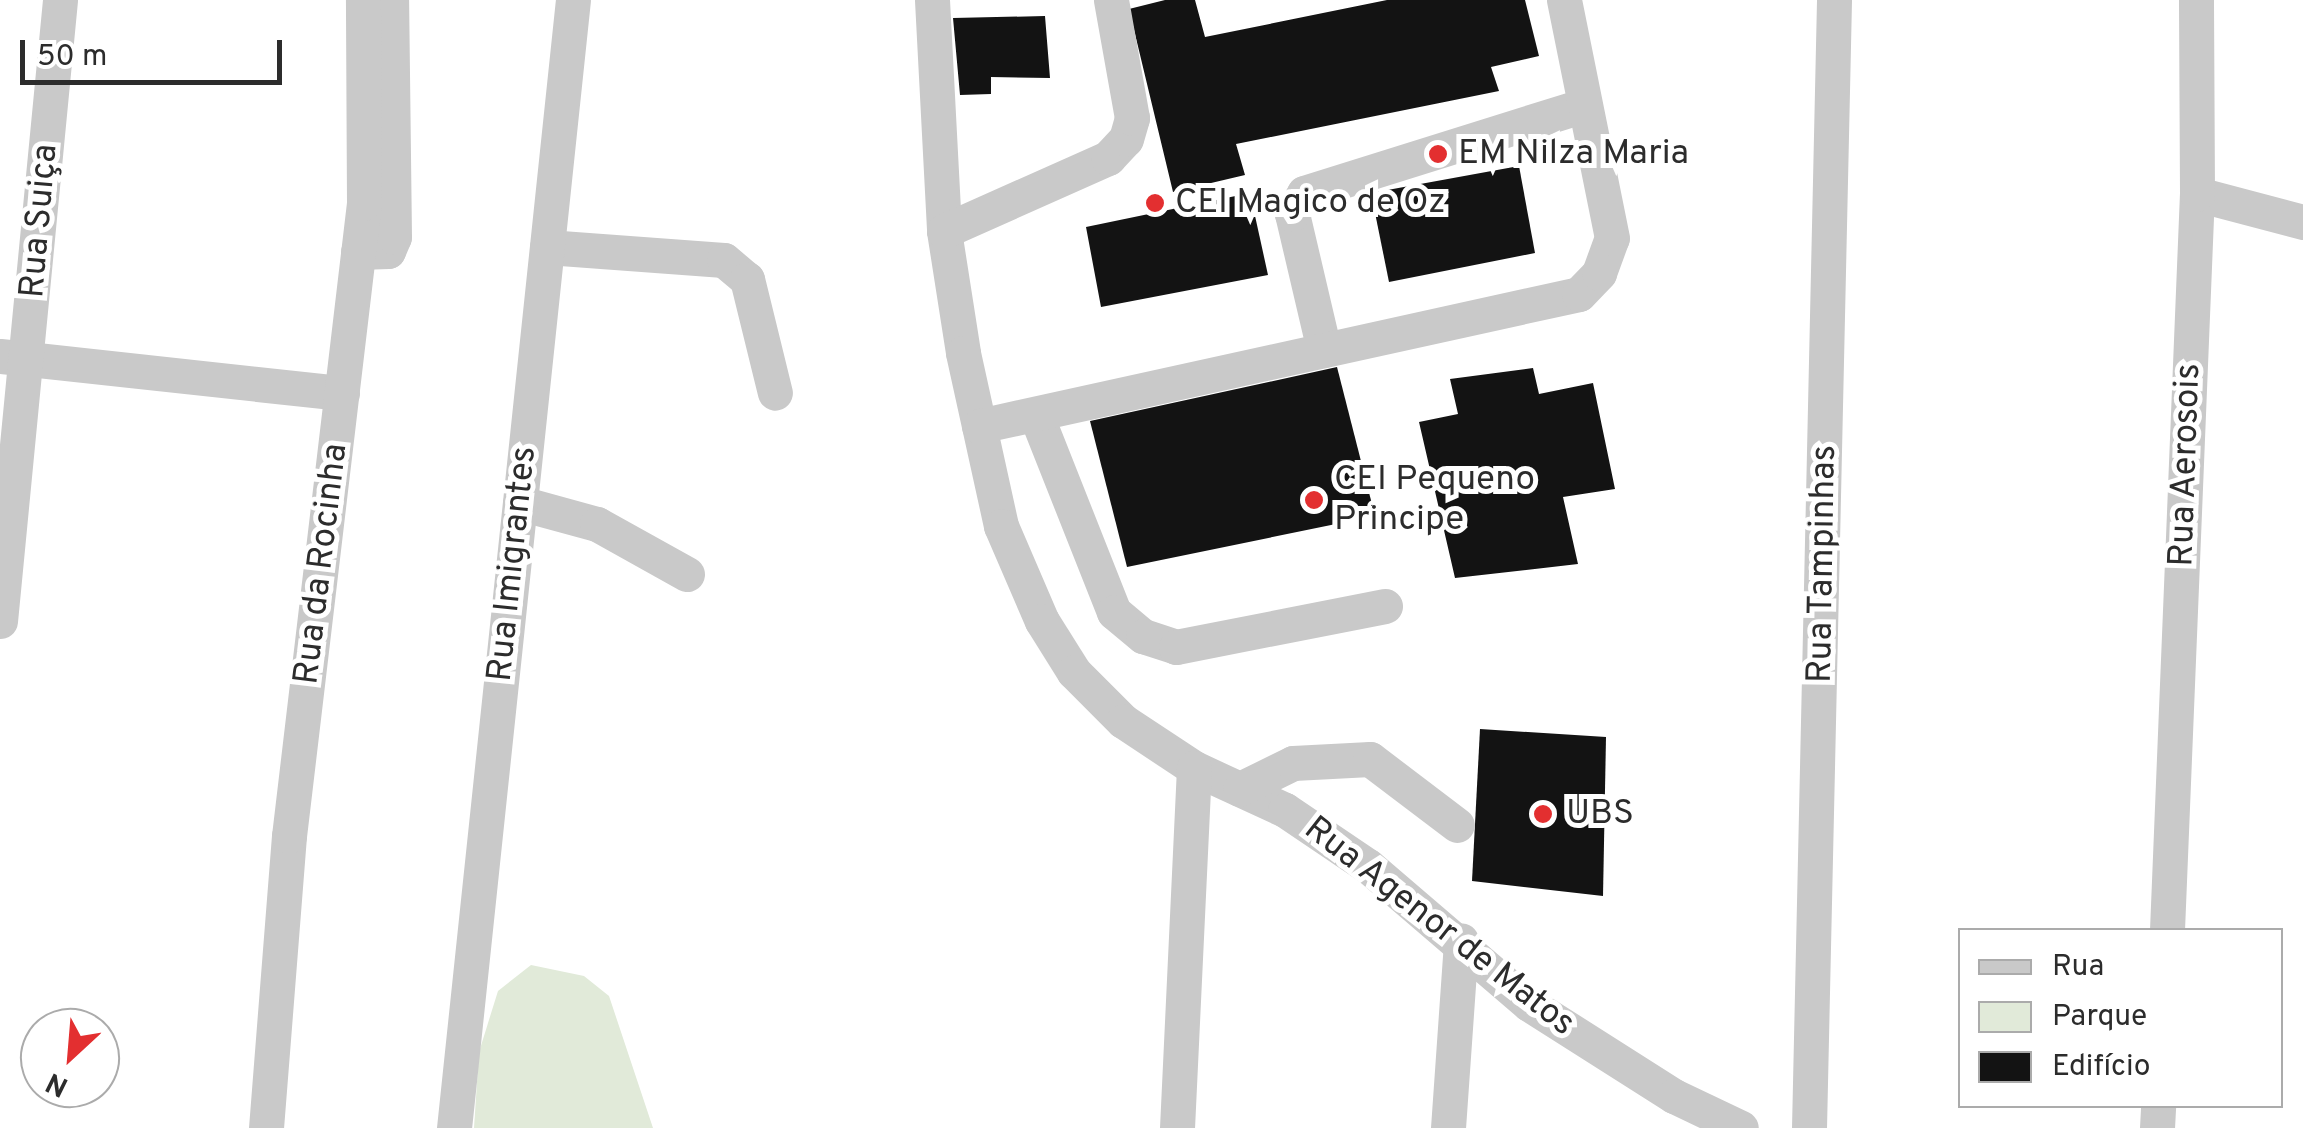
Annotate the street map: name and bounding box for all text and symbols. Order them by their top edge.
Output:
scale bar [25,20,288,82]
text: 50 m [37,39,107,76]
place label: EM Nilza Maria [1458,133,1689,175]
street label: Rua Suiça [12,142,68,300]
marker: EM Nilza Maria [1427,143,1449,165]
place label: CEI Magico de Oz [1175,182,1446,224]
marker: CEI Magico de Oz [1144,192,1166,214]
street label: Rua Aerosois [2161,362,2211,568]
street label: Rua da Rocinha [286,441,358,687]
street label: Rua Imigrantes [480,444,546,684]
street label: Rua Tampinhas [1800,444,1846,684]
place label: CEI Pequeno Principe [1334,459,1535,541]
marker: CEI Pequeno Principe [1303,489,1325,511]
place label: UBS [1566,793,1634,835]
marker: UBS [1530,801,1556,827]
street label: Rua Agenor de Matos [1295,808,1583,1046]
legend [1958,928,2283,1108]
text: Rua [2052,949,2104,986]
text: Parque [2052,999,2147,1036]
north arrow [20,1008,120,1108]
text: Edifício [2052,1049,2150,1086]
text: N [41,1063,75,1104]

